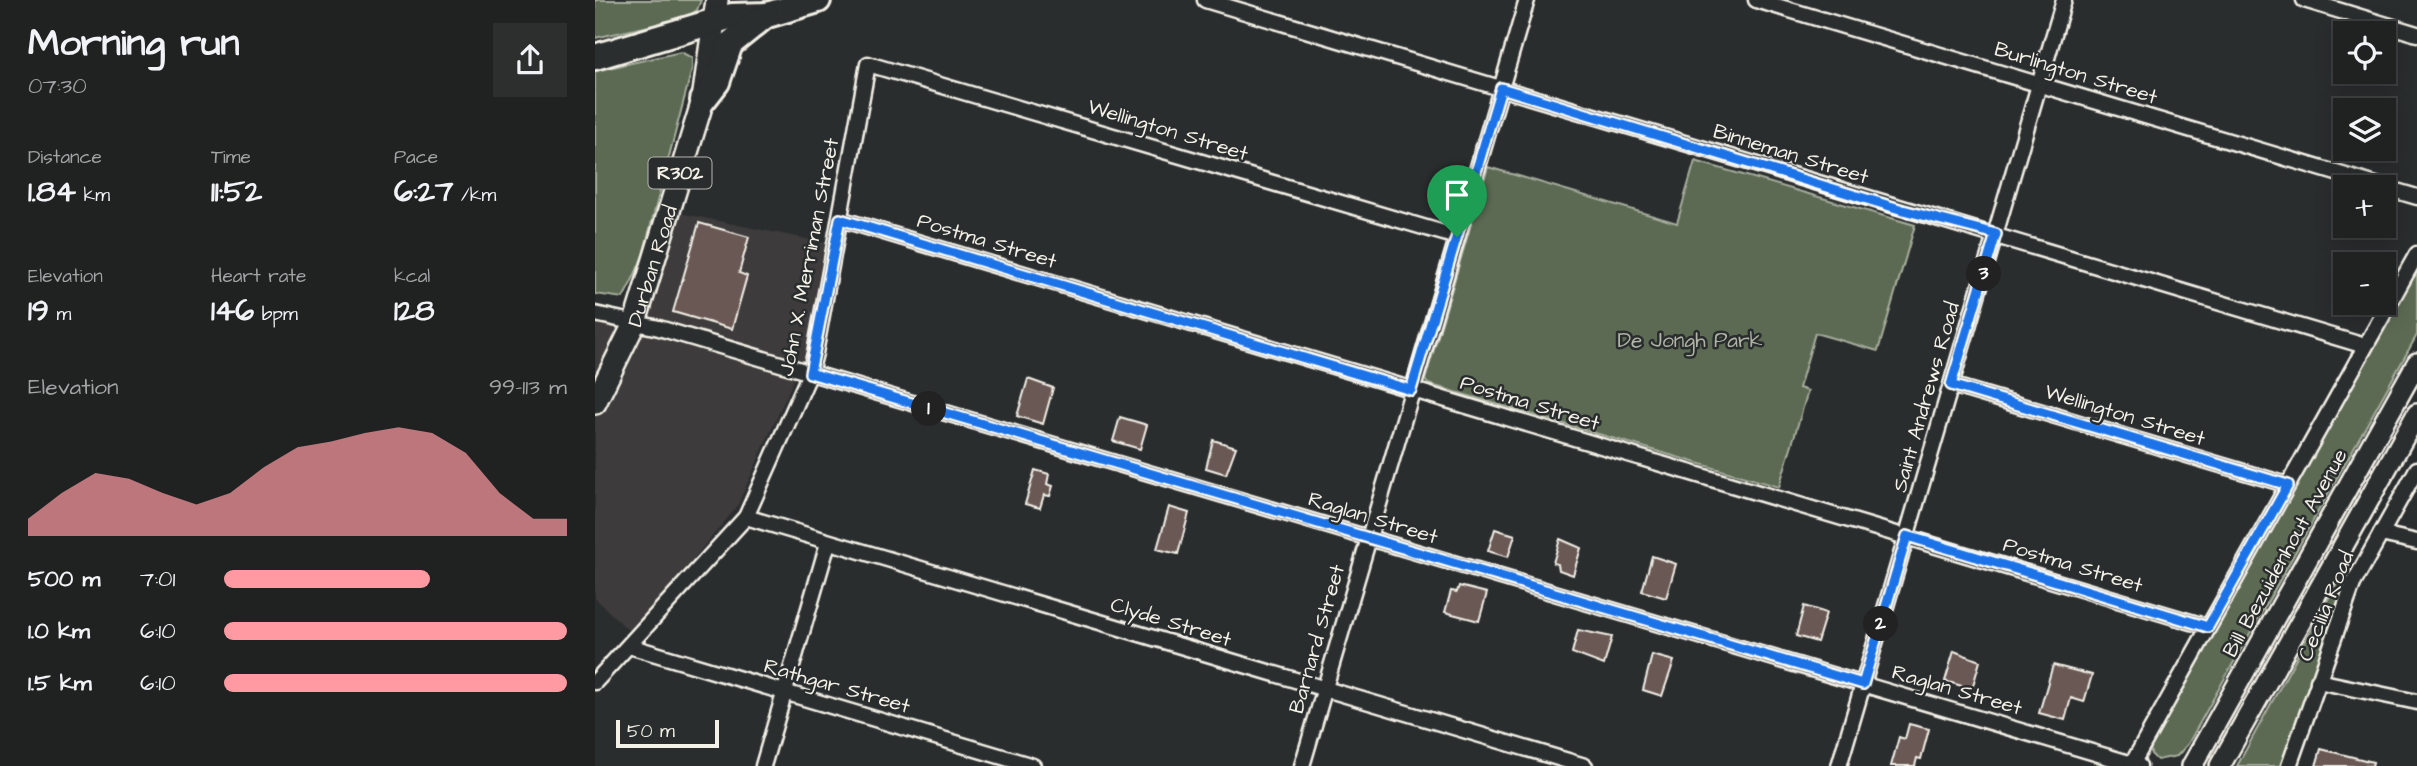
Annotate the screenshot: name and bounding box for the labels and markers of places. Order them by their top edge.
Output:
pin [1427,165,1487,237]
pin: 3 [1967,256,2001,292]
pin: 1 [911,392,947,426]
pin: 2 [1863,606,1899,642]

